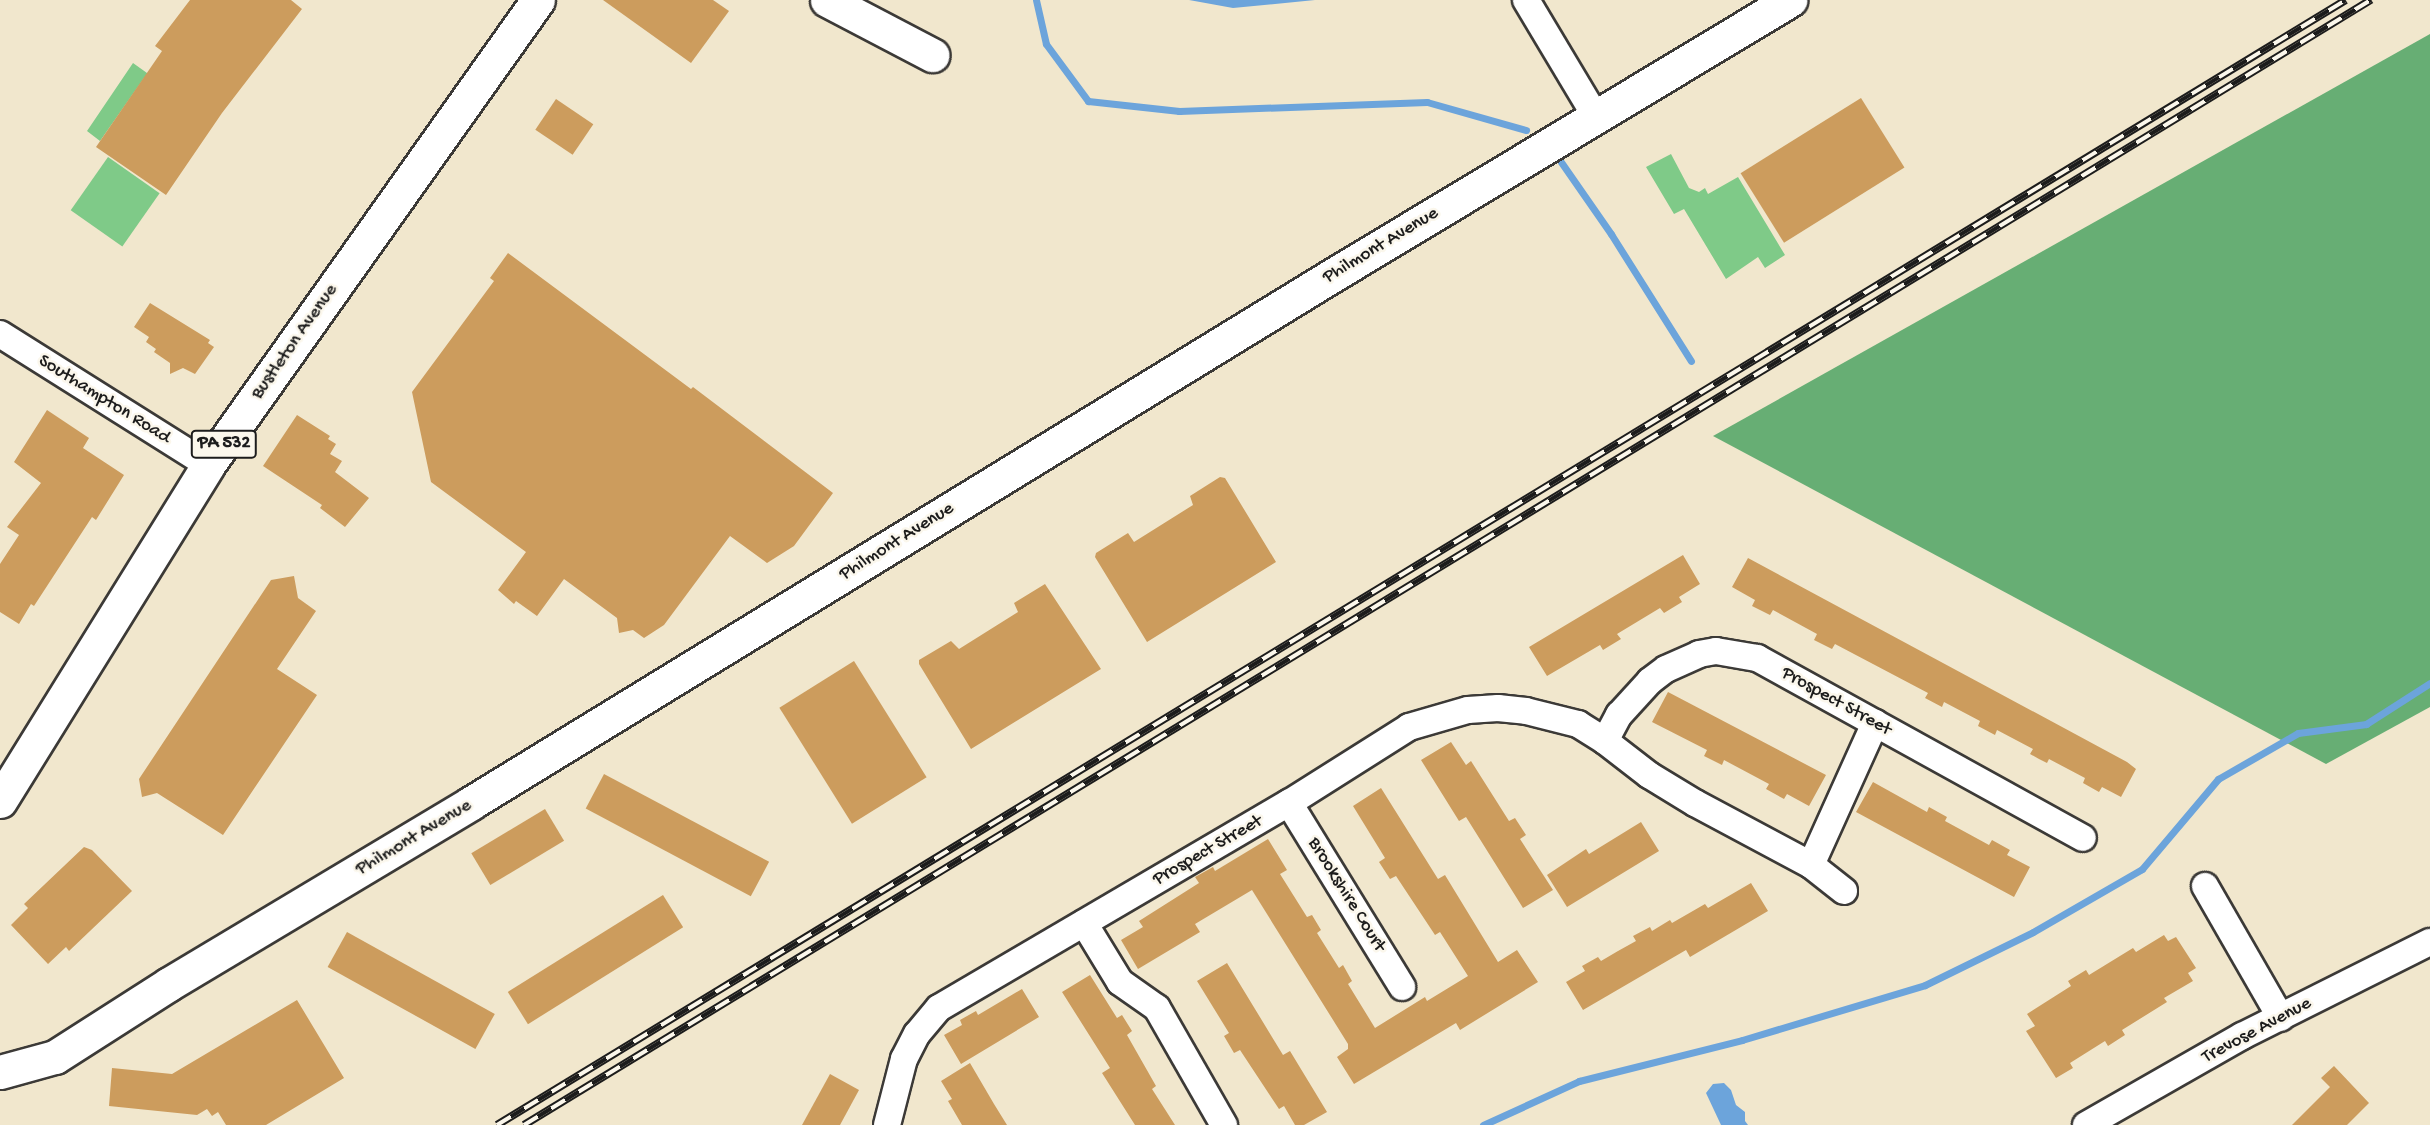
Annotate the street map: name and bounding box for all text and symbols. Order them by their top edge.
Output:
street label: Philmont Avenue [1319,203,1443,289]
street label: Bustleton Avenue [247,280,343,404]
street label: Southampton Road [34,350,174,450]
road number: PA 532 [191,430,257,458]
street label: Philmont Avenue [836,498,958,586]
street label: Prospect Street [1777,662,1895,742]
street label: Philmont Avenue [352,795,476,881]
street label: Prospect Street [1149,810,1267,892]
street label: Brookshire Court [1302,834,1390,956]
street label: Trevose Avenue [2198,993,2316,1069]

